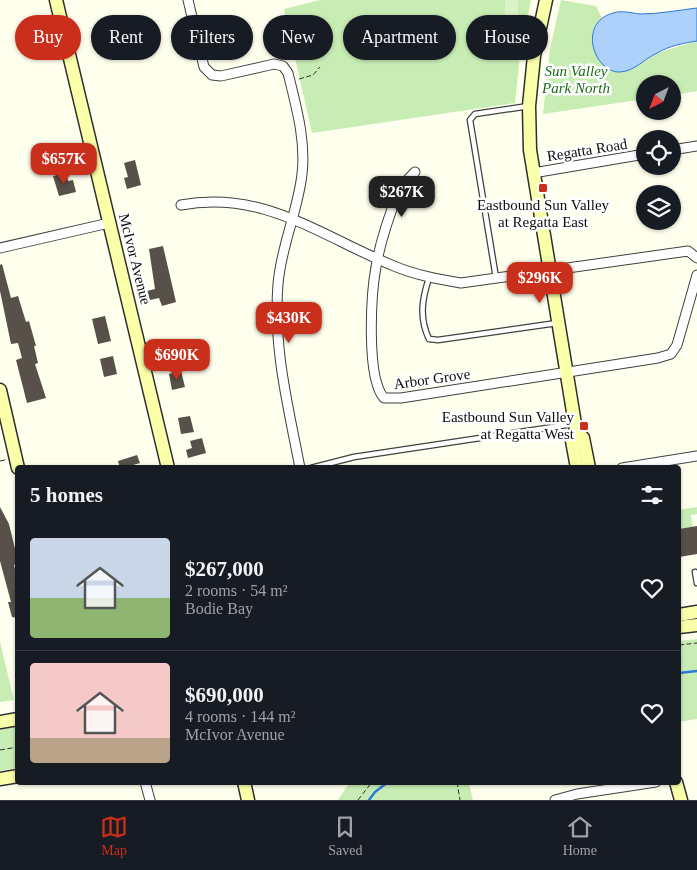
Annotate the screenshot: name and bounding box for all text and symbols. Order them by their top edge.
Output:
chip: Buy [15,15,81,60]
chip: Rent [91,15,161,60]
chip: Filters [171,15,253,60]
chip: New [263,15,333,60]
chip: Apartment [343,15,456,60]
chip: House [466,15,548,60]
park label: Sun Valley Park North [541,63,610,96]
north arrow [636,75,681,120]
map controls [636,75,681,230]
button: locate [636,130,681,175]
street label: Regatta Road [546,136,629,164]
pin: $657K [29,142,99,185]
text: $657K [42,150,86,167]
pin: $267K [367,176,437,218]
marker: Eastbound Sun Valley at Regatta East [537,182,549,194]
text: $267K [380,183,424,200]
button: layers [636,185,681,230]
place label: Eastbound Sun Valley at Regatta East [477,197,610,230]
street label: McIvor Avenue [116,212,154,307]
pin: $296K [505,262,575,304]
text: $296K [518,269,562,286]
pin: $430K [254,302,324,344]
text: $430K [267,309,311,326]
pin: $690K [142,338,212,381]
text: $690K [155,346,199,363]
street label: Arbor Grove [393,366,472,392]
place label: Eastbound Sun Valley at Regatta West [442,409,575,442]
marker: Eastbound Sun Valley at Regatta West [578,420,590,432]
icon: filters [638,481,666,509]
text: 5 homes [30,483,103,507]
text: $267,000 [185,557,264,581]
icon: home [70,558,130,618]
icon: heart [638,574,666,602]
text: 2 rooms · 54 m² [185,582,288,599]
text: Bodie Bay [185,600,253,617]
icon: home [70,683,130,743]
text: $690,000 [185,683,264,707]
icon: heart [638,699,666,727]
text: 4 rooms · 144 m² [185,708,296,725]
text: McIvor Avenue [185,726,285,743]
tab: Map [100,813,128,859]
tab: Saved [328,813,363,859]
tab: Home [563,813,597,859]

